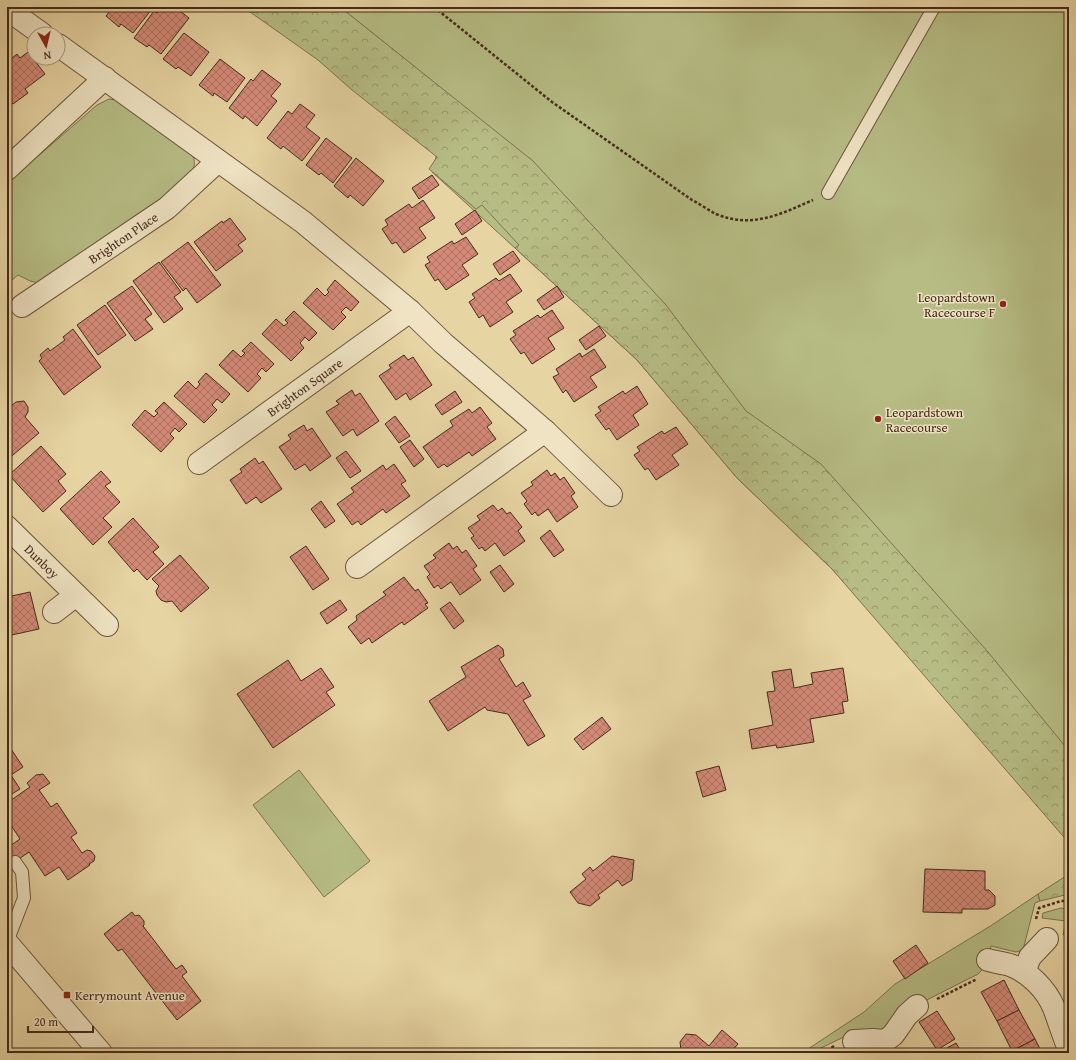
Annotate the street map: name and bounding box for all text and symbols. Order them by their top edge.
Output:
north arrow [26,26,66,66]
text: N [42,47,52,64]
street label: Brighton Place [85,207,162,268]
place label: Leopardstown Racecourse F [918,288,996,322]
marker: Leopardstown Racecourse F [998,299,1008,309]
street label: Brighton Square [263,353,346,421]
place label: Leopardstown Racecourse [886,403,964,437]
marker: Leopardstown Racecourse [873,414,883,424]
street label: Dunboy [20,540,64,583]
place label: Kerrymount Avenue [75,986,185,1005]
marker: Kerrymount Avenue [62,990,72,1000]
scale bar [28,1008,93,1034]
text: 20 m [34,1013,58,1030]

